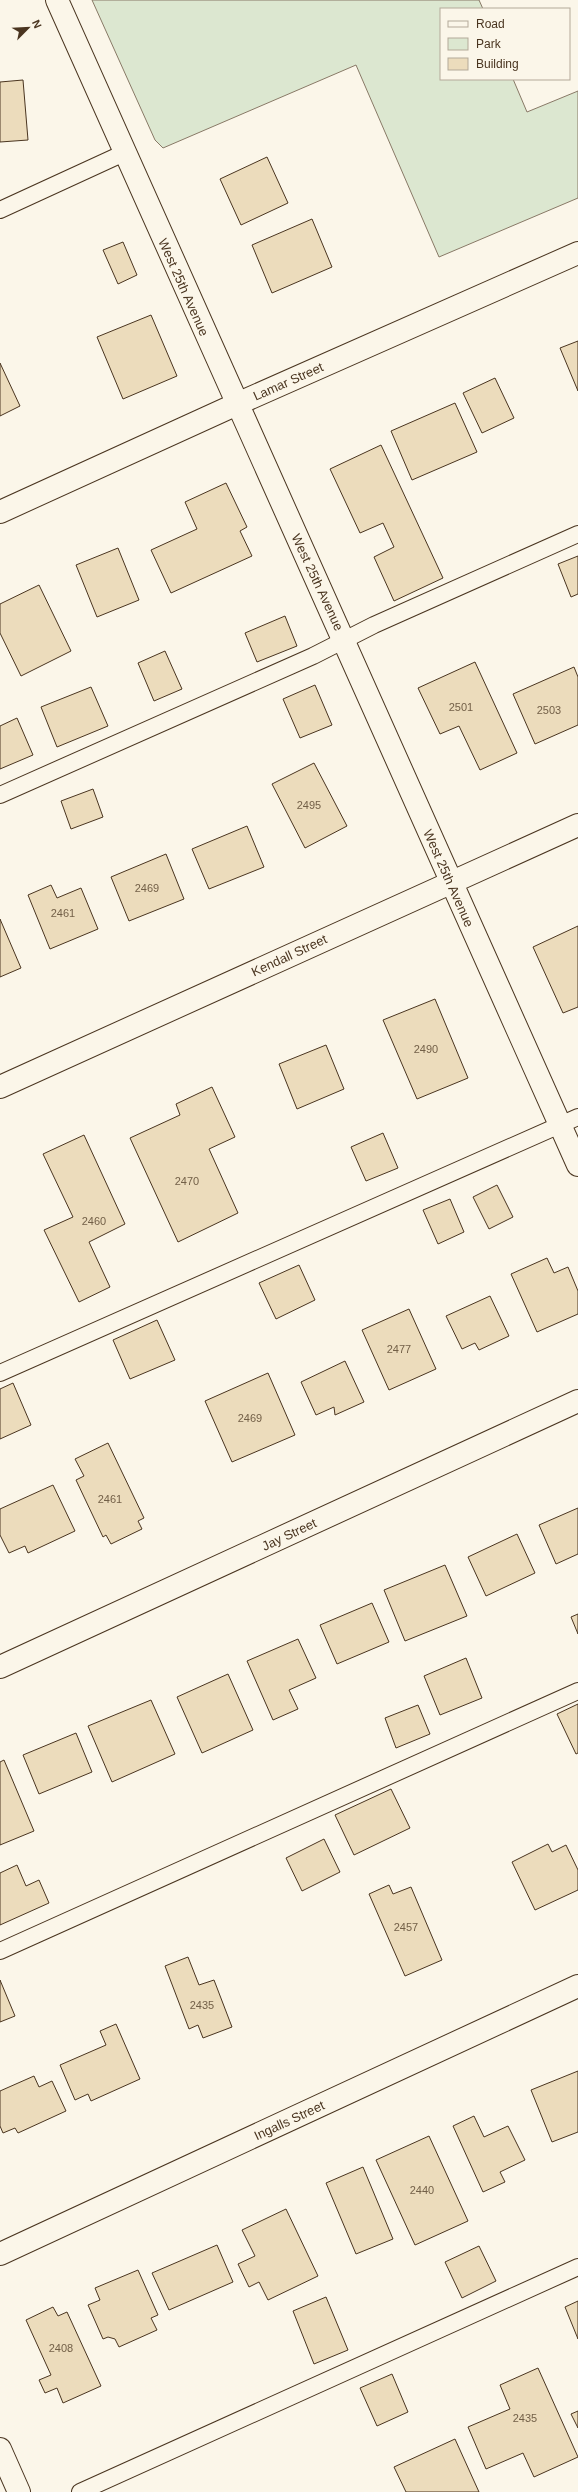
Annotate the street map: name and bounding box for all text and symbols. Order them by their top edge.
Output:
north arrow [8,8,48,48]
legend [440,8,570,80]
text: Road [476,17,505,31]
text: N [30,18,44,30]
text: Park [476,37,502,51]
text: Building [476,57,519,71]
street label: West 25th Avenue [155,236,212,338]
street label: Lamar Street [251,359,326,404]
street label: West 25th Avenue [289,531,347,633]
house number: 2501 [449,701,473,713]
house number: 2503 [537,704,561,716]
house number: 2495 [297,799,321,811]
street label: West 25th Avenue [420,827,477,929]
house number: 2469 [135,882,159,894]
house number: 2461 [51,907,75,919]
street label: Kendall Street [249,931,330,980]
house number: 2490 [414,1043,438,1055]
house number: 2470 [175,1175,199,1187]
house number: 2460 [82,1215,106,1227]
house number: 2477 [387,1343,411,1355]
house number: 2469 [238,1412,262,1424]
house number: 2461 [98,1493,122,1505]
street label: Jay Street [260,1515,319,1554]
house number: 2457 [394,1921,418,1933]
house number: 2435 [190,1999,214,2011]
street label: Ingalls Street [252,2097,327,2143]
house number: 2440 [410,2184,434,2196]
house number: 2408 [49,2342,73,2354]
house number: 2435 [513,2412,537,2424]

